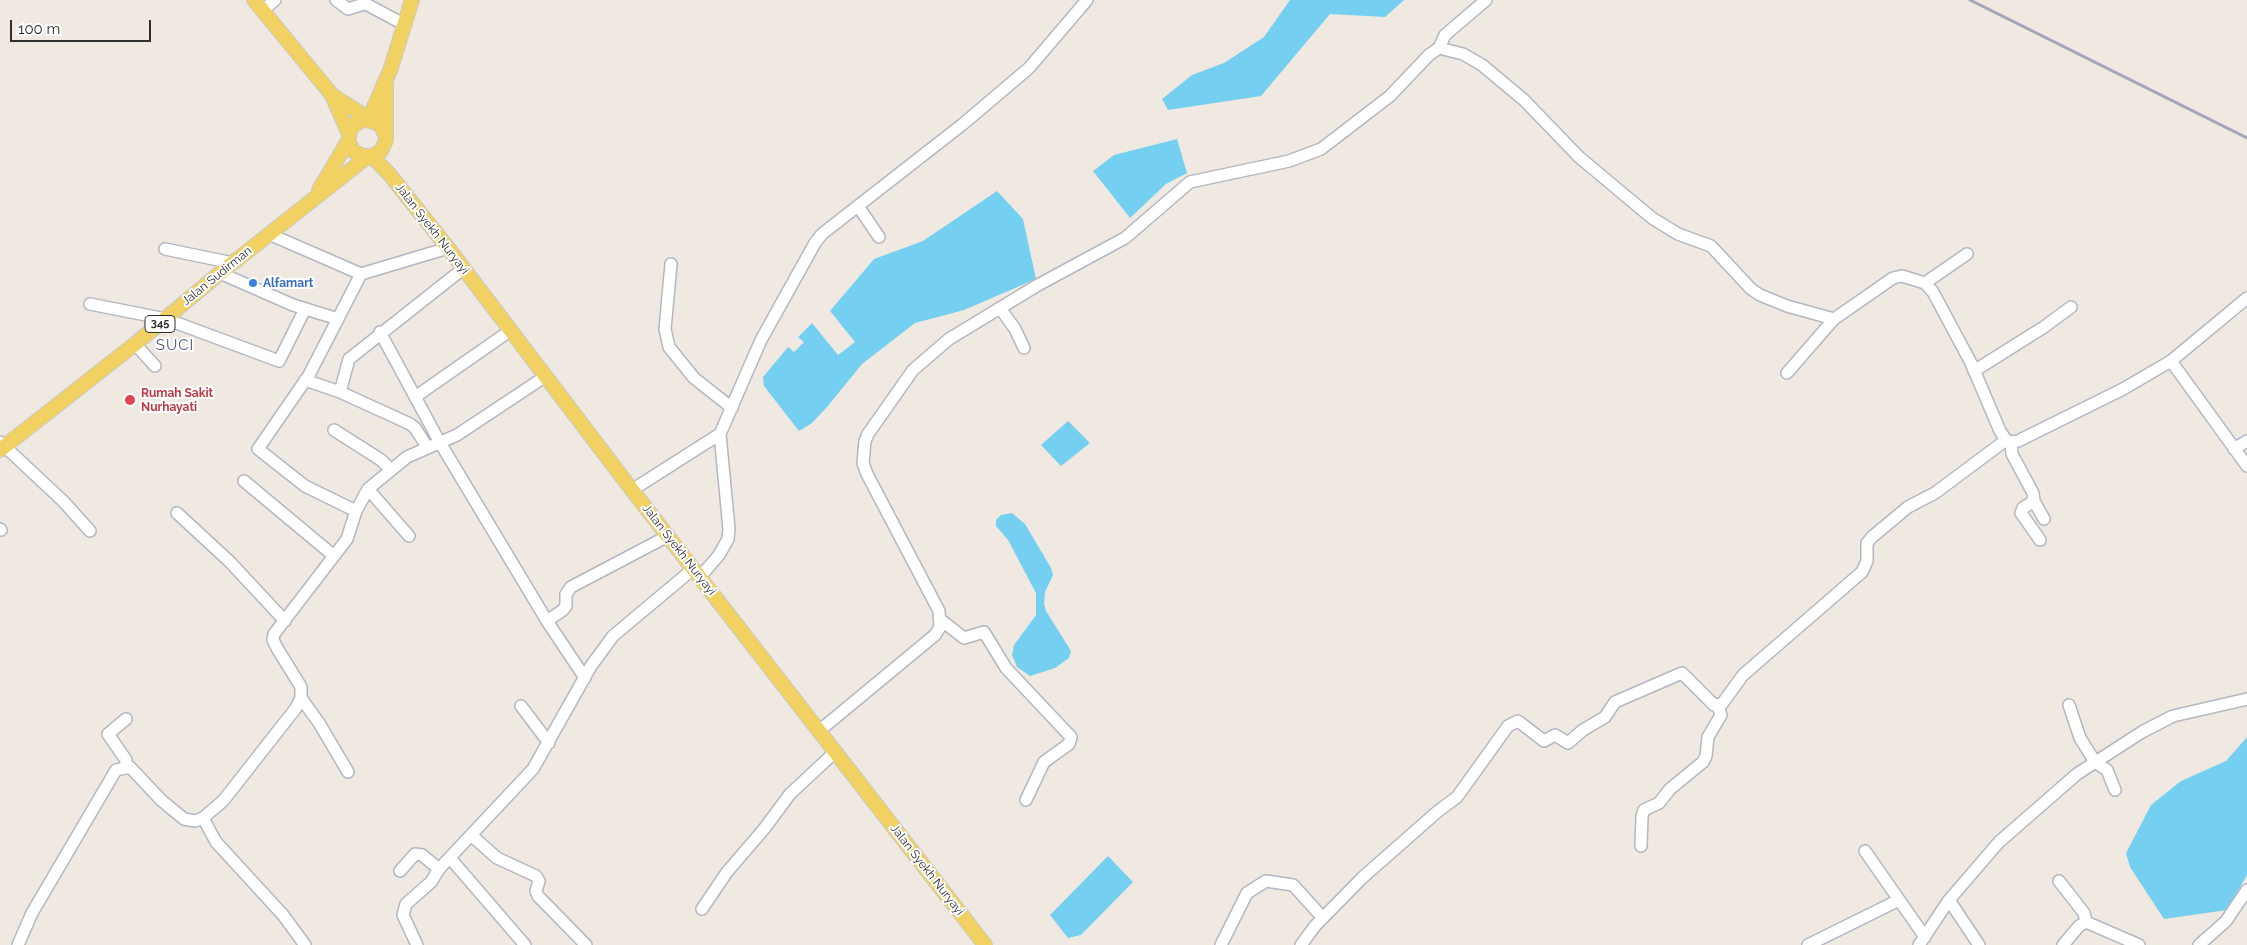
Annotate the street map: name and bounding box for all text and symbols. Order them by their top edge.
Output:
scale bar [12,10,154,42]
text: 100 m [18,20,60,38]
street label: Jalan Syekh Nuryayi [392,181,472,277]
street label: Jalan Sudirman [179,244,255,308]
place label: Alfamart [263,276,313,290]
marker: Alfamart [247,277,259,289]
road number: 345 [145,316,175,332]
district label: SUCI [155,336,195,354]
place label: Rumah Sakit Nurhayati [141,386,213,414]
marker: Rumah Sakit Nurhayati [123,393,137,407]
street label: Jalan Syekh Nuryayi [639,502,719,598]
street label: Jalan Syekh Nuryayi [887,822,967,918]

